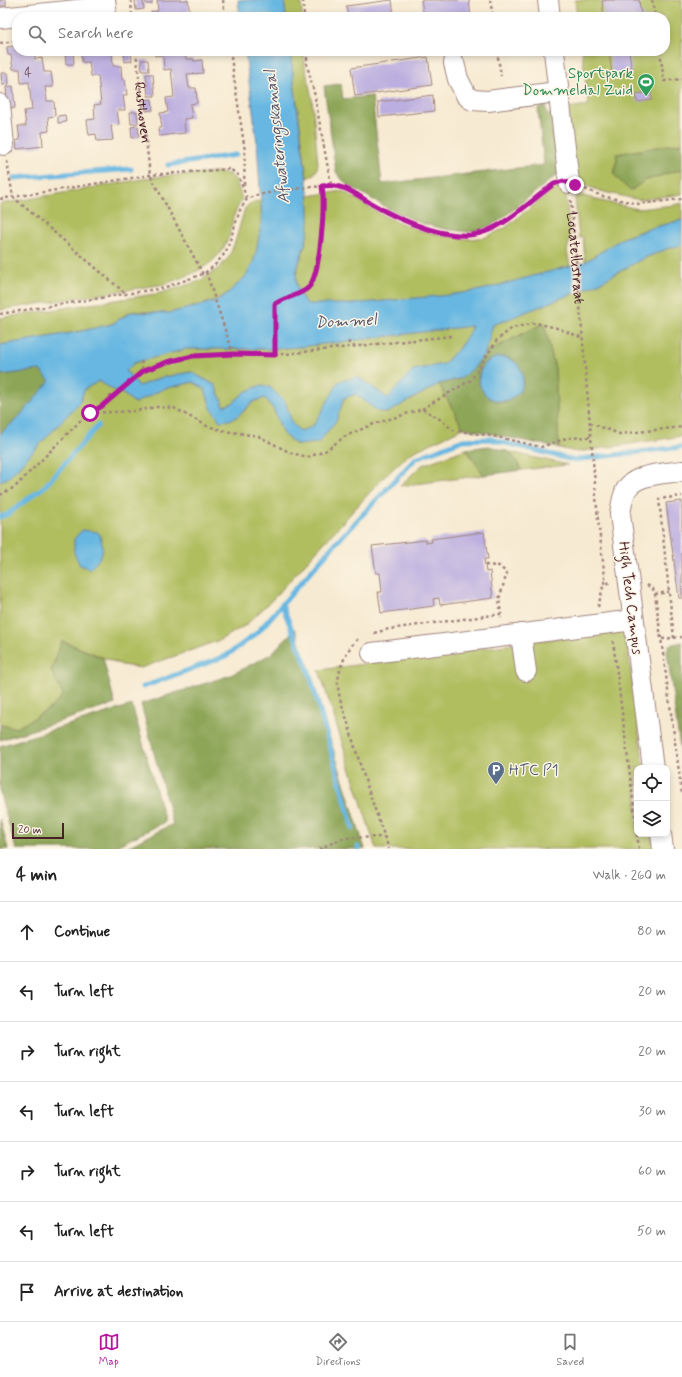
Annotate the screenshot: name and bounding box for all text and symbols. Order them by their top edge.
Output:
search box [12,12,670,56]
icon: search [26,23,48,45]
text: Search here [58,24,134,44]
place label: Sportpark Dommeldal Zuid [522,64,633,101]
house number: 4 [24,65,32,82]
water label: Afwateringskanaal [260,68,297,205]
sports icon: Sportpark Dommeldal Zuid [636,72,656,97]
street label: Rusthoven [129,81,155,144]
route end [566,176,584,194]
street label: Locatellistraat [561,211,589,305]
water label: Dommel [315,309,378,334]
route start [81,404,99,422]
street label: High Tech Campus [612,540,647,656]
parking icon: HTC P1 [486,760,506,785]
place label: HTC P1 [509,761,558,781]
map controls [634,765,670,837]
button: locate [634,765,670,801]
button: layers [634,801,670,837]
scale bar [12,821,64,840]
text: 20 m [18,823,41,837]
text: 4 min [16,864,57,886]
text: Walk · 260 m [593,867,666,884]
icon: ahead [16,921,38,943]
text: Continue [54,922,110,942]
text: 80 m [637,923,666,940]
icon: left [16,981,38,1003]
text: Turn left [54,982,114,1002]
text: 20 m [638,983,666,1000]
icon: right [16,1041,38,1063]
text: Turn right [54,1042,121,1062]
text: 20 m [638,1043,666,1060]
icon: left [16,1101,38,1123]
text: Turn left [54,1102,114,1122]
text: 30 m [639,1103,666,1120]
icon: right [16,1161,38,1183]
text: Turn right [54,1162,121,1182]
text: 60 m [638,1163,666,1180]
icon: left [16,1221,38,1243]
text: Turn left [54,1222,114,1242]
text: 50 m [637,1223,666,1240]
icon: arrive [16,1281,38,1303]
text: Arrive at destination [54,1282,183,1302]
tab: Map [98,1331,120,1369]
tab: Directions [315,1331,361,1369]
tab: Saved [556,1331,584,1369]

